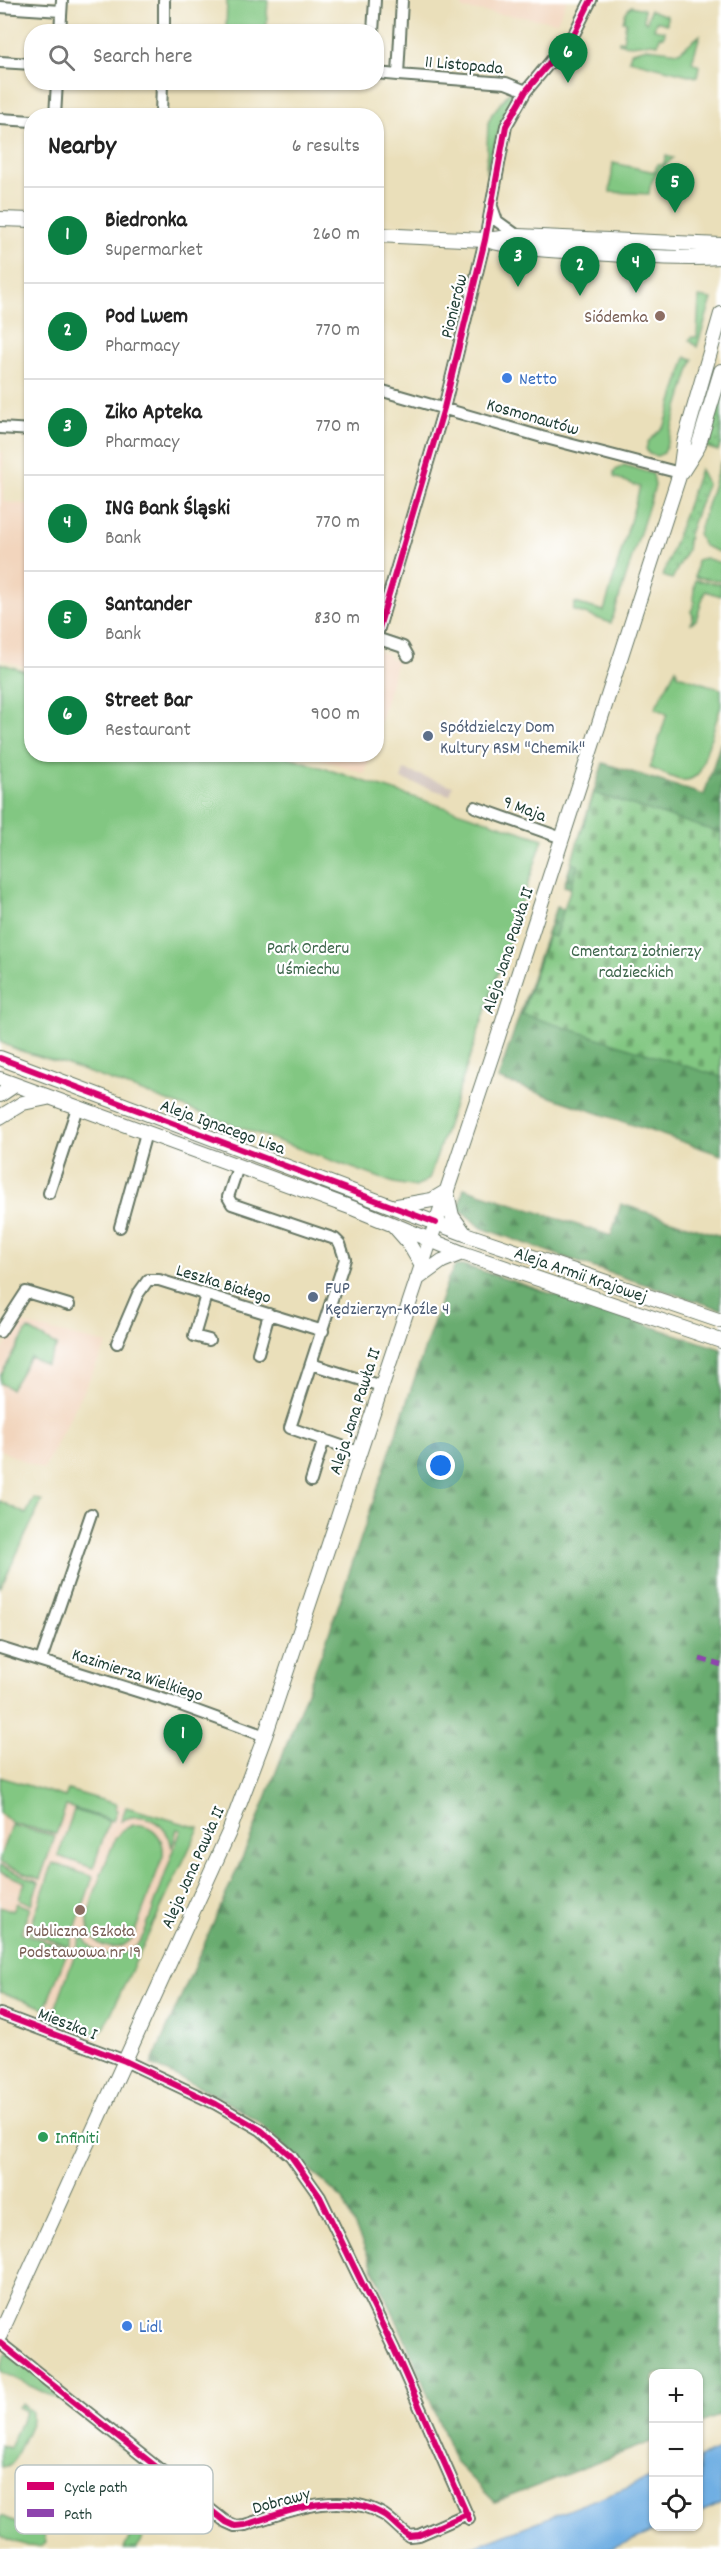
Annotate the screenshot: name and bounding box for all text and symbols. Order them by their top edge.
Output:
search box [24,24,384,90]
pin: 6 [548,34,588,83]
icon: search [45,41,78,74]
text: Search here [93,42,192,73]
street label: 11 Listopada [424,51,505,82]
text: Nearby [48,129,116,166]
text: 6 results [292,133,360,161]
pin: 5 [656,164,694,213]
text: Biedronka [105,206,187,237]
text: 1 [65,221,70,249]
text: 260 m [312,221,360,249]
text: Supermarket [105,237,203,265]
pin: 3 [498,238,538,287]
pin: 4 [616,244,656,293]
pin: 2 [560,246,600,296]
street label: Pionierów [435,272,475,341]
text: Pod Lwem [105,302,188,333]
place label: Siódemka [584,306,649,331]
marker: Siódemka [653,309,667,323]
text: 2 [63,317,72,345]
text: 770 m [315,317,360,345]
text: Pharmacy [105,333,179,361]
place label: Netto [519,368,557,393]
marker: Netto [500,371,514,385]
street label: Kosmonautów [483,393,581,444]
text: Ziko Apteka [105,398,202,429]
text: 3 [63,413,72,441]
text: 770 m [315,413,360,441]
text: Pharmacy [105,429,179,457]
text: ING Bank Śląski [105,494,230,525]
text: 4 [63,509,72,537]
text: 770 m [315,509,360,537]
text: Bank [105,525,141,553]
text: Santander [105,590,192,621]
text: 5 [63,605,72,633]
text: 830 m [314,605,360,633]
text: Bank [105,621,141,649]
text: Street Bar [105,686,192,717]
text: 6 [63,701,72,729]
text: 900 m [311,701,360,729]
place label: Spółdzielczy Dom Kultury RSM "Chemik" [440,716,585,762]
text: Restaurant [105,717,191,745]
marker: Spółdzielczy Dom Kultury RSM "Chemik" [421,729,435,743]
street label: 9 Maja [499,791,550,830]
street label: Aleja Jana Pawła II [477,884,542,1017]
park label: Park Orderu Uśmiechu [267,937,349,983]
park label: Cmentarz żołnierzy radzieckich [571,940,702,986]
street label: Aleja Ignacego Lisa [156,1094,289,1163]
street label: Aleja Armii Krajowej [510,1242,650,1311]
street label: Leszka Białego [173,1259,274,1312]
place label: FUP Kędzierzyn-Koźle 4 [325,1277,449,1323]
marker: FUP Kędzierzyn-Koźle 4 [306,1290,320,1304]
street label: Aleja Jana Pawła II [324,1345,389,1478]
your location [426,1451,455,1480]
street label: Kazimierza Wielkiego [68,1643,206,1709]
pin: 1 [164,1714,202,1764]
street label: Aleja Jana Pawła II [156,1802,233,1933]
marker: Publiczna Szkoła Podstawowa nr 19 [73,1903,87,1917]
place label: Publiczna Szkoła Podstawowa nr 19 [19,1920,141,1966]
street label: Mieszka I [34,2003,101,2048]
place label: Infiniti [55,2127,99,2152]
marker: Infiniti [36,2130,50,2144]
place label: Lidl [139,2316,163,2341]
marker: Lidl [120,2319,134,2333]
map controls [649,2369,703,2531]
button: + [649,2369,703,2423]
button: − [649,2423,703,2477]
legend [15,2465,213,2534]
text: Cycle path [64,2477,127,2500]
button: locate [649,2477,703,2531]
street label: Dobrawy [250,2483,314,2522]
text: Path [64,2504,92,2527]

